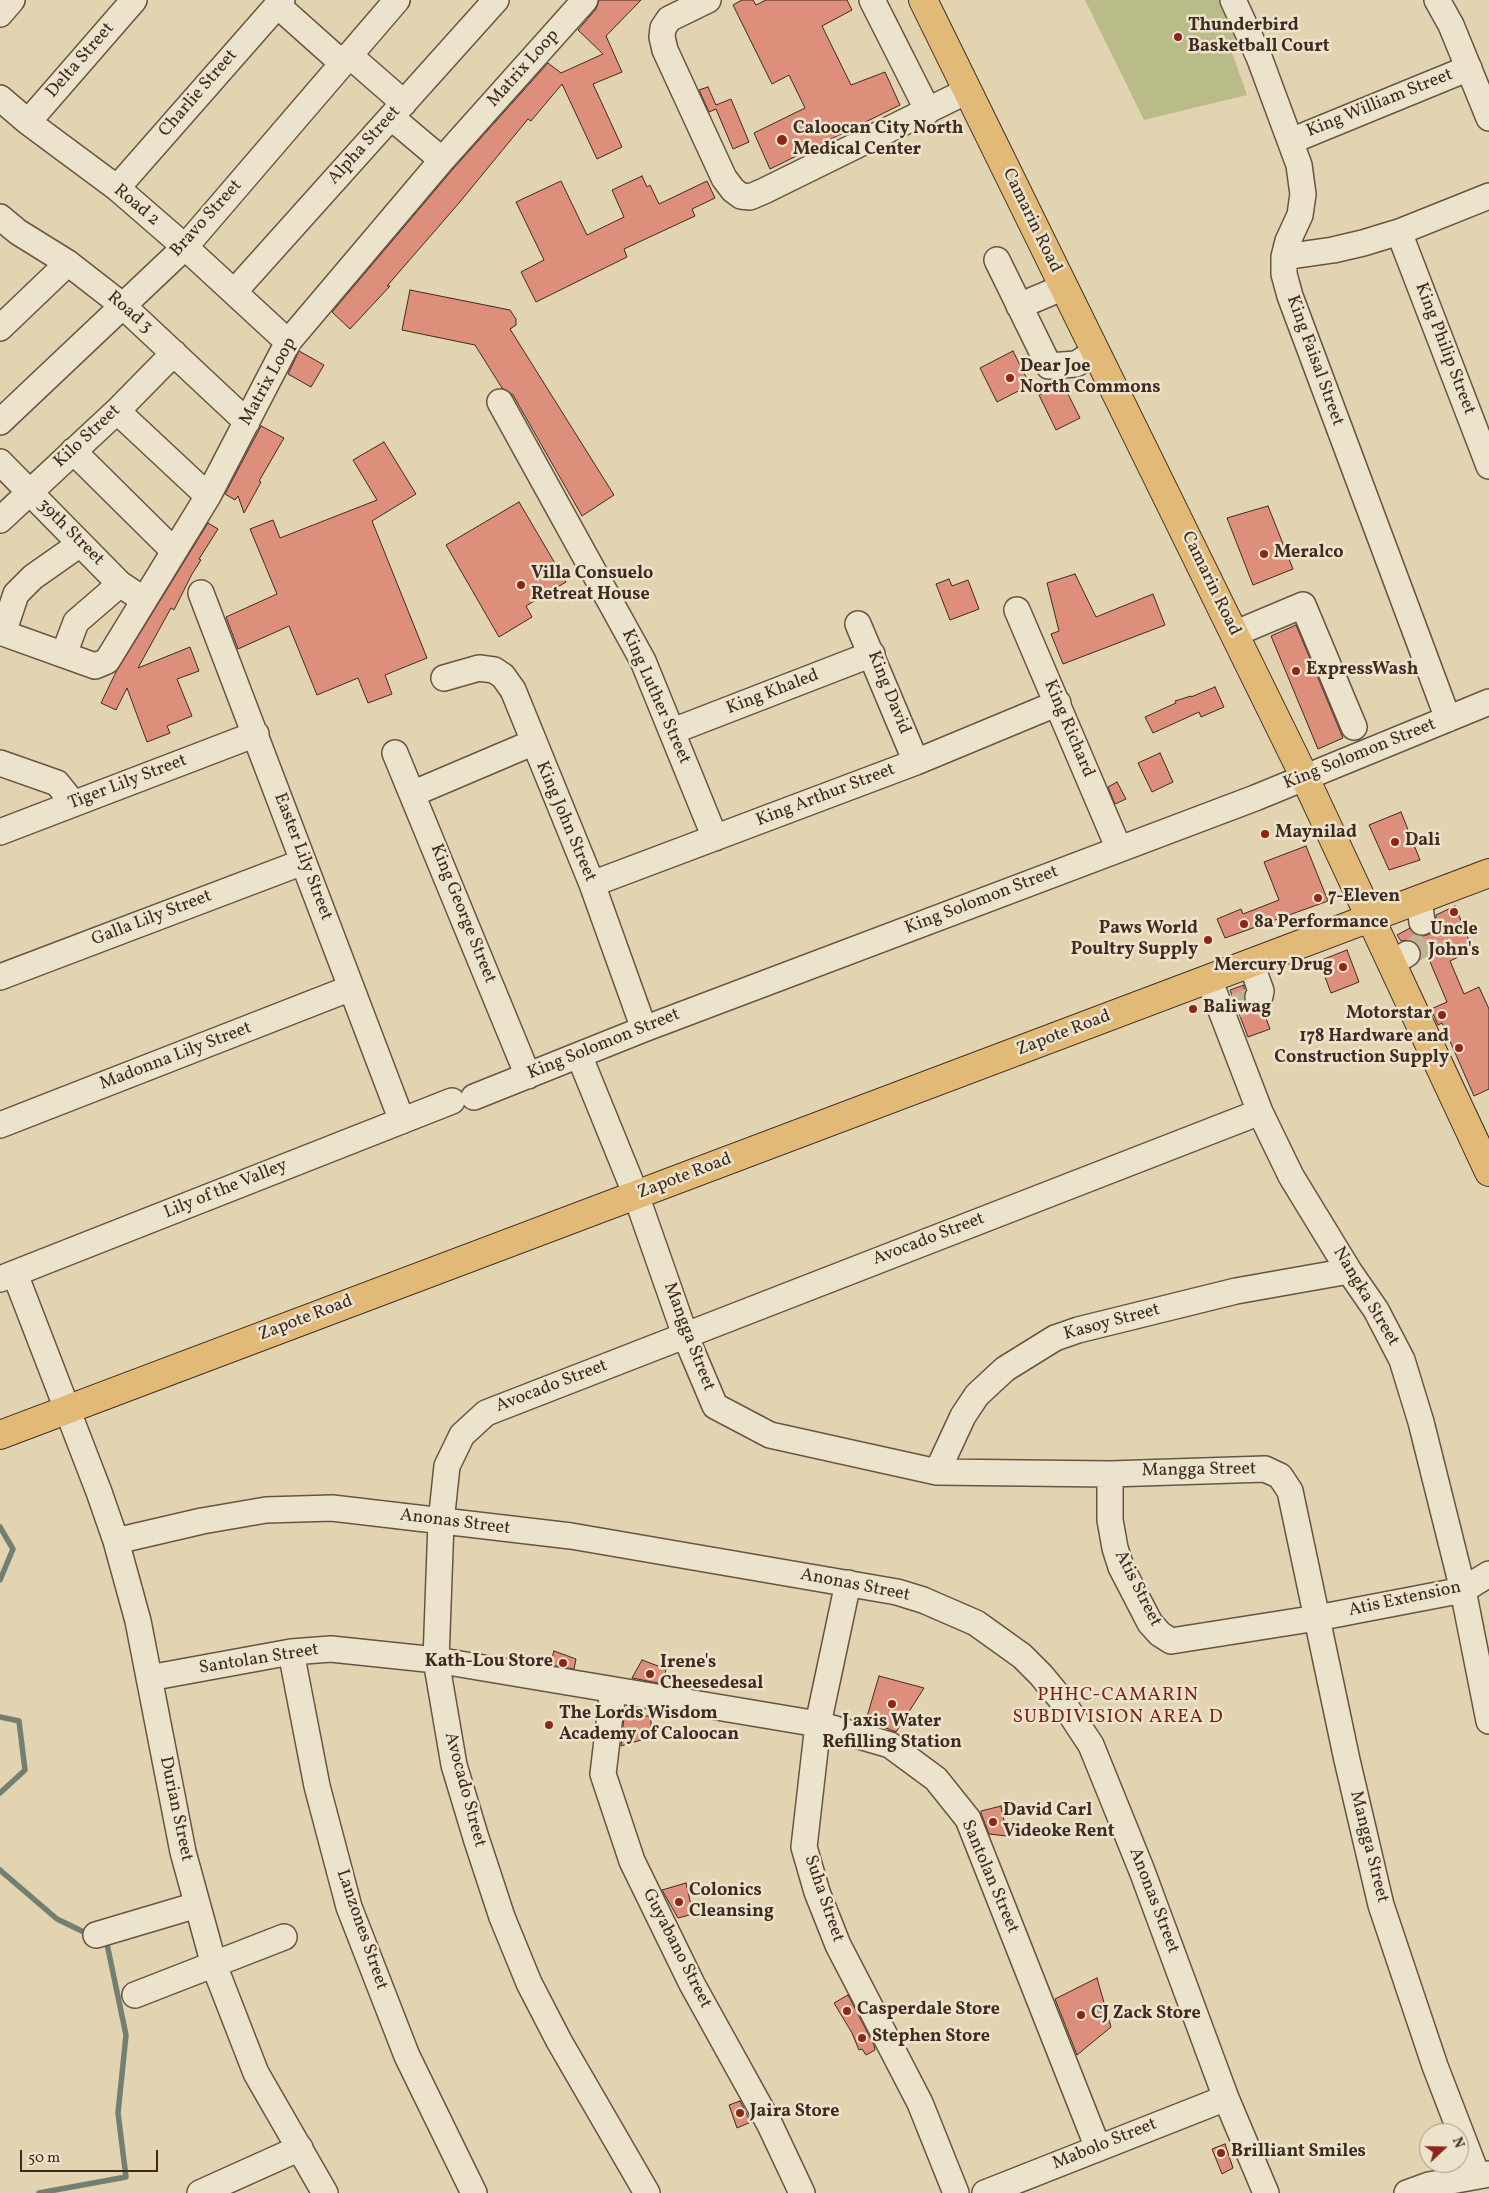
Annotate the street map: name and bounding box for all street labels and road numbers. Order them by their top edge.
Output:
street label: Delta Street [42,19,120,103]
street label: Matrix Loop [483,26,565,112]
street label: Charlie Street [155,46,243,142]
street label: King William Street [1304,65,1456,143]
street label: Alpha Street [324,102,406,190]
street label: Camarin Road [996,165,1066,277]
street label: Bravo Street [167,176,247,262]
street label: Road 2 [108,180,164,232]
street label: King Philip Street [1409,280,1479,418]
street label: Road 3 [102,287,156,339]
street label: King Faisal Street [1280,293,1348,429]
street label: Matrix Loop [236,334,302,430]
street label: Kilo Street [50,401,126,473]
street label: 39th Street [32,495,108,571]
street label: Camarin Road [1175,528,1245,640]
street label: King Luther Street [616,626,694,768]
street label: King David [862,648,914,738]
street label: King Khaled [724,666,822,720]
street label: King Richard [1038,677,1098,781]
street label: King Solomon Street [1281,715,1439,795]
street label: Tiger Lily Street [66,750,190,816]
street label: King John Street [530,759,600,885]
street label: King Arthur Street [754,760,898,832]
street label: Easter Lily Street [268,790,336,924]
street label: King George Street [424,841,500,987]
street label: King Solomon Street [902,862,1062,940]
street label: Galla Lily Street [89,886,215,952]
street label: King Solomon Street [525,1005,683,1085]
street label: Zapote Road [1014,1006,1114,1062]
street label: Madonna Lily Street [97,1018,255,1096]
street label: Zapote Road [635,1149,735,1205]
street label: Lily of the Valley [161,1155,291,1225]
street label: Avocado Street [870,1209,988,1271]
street label: Nangka Street [1327,1244,1403,1350]
street label: Mangga Street [657,1280,719,1394]
street label: Zapote Road [256,1291,356,1347]
street label: Kasoy Street [1061,1300,1163,1346]
street label: Avocado Street [493,1356,611,1418]
street label: Mangga Street [1142,1459,1256,1483]
street label: Anonas Street [399,1506,511,1540]
street label: Atis Street [1109,1547,1165,1631]
street label: Anonas Street [798,1565,912,1607]
street label: Atis Extension [1347,1578,1463,1622]
street label: Santolan Street [198,1640,320,1680]
street label: Avocado Street [438,1730,490,1850]
street label: Durian Street [153,1755,197,1863]
street label: Mangga Street [1344,1789,1392,1905]
street label: Santolan Street [955,1817,1023,1937]
street label: Anonas Street [1123,1845,1183,1957]
street label: Suha Street [798,1853,848,1945]
street label: Lanzones Street [330,1867,392,1993]
street label: Guyabano Street [637,1886,715,2012]
street label: Mabolo Street [1050,2114,1160,2176]

